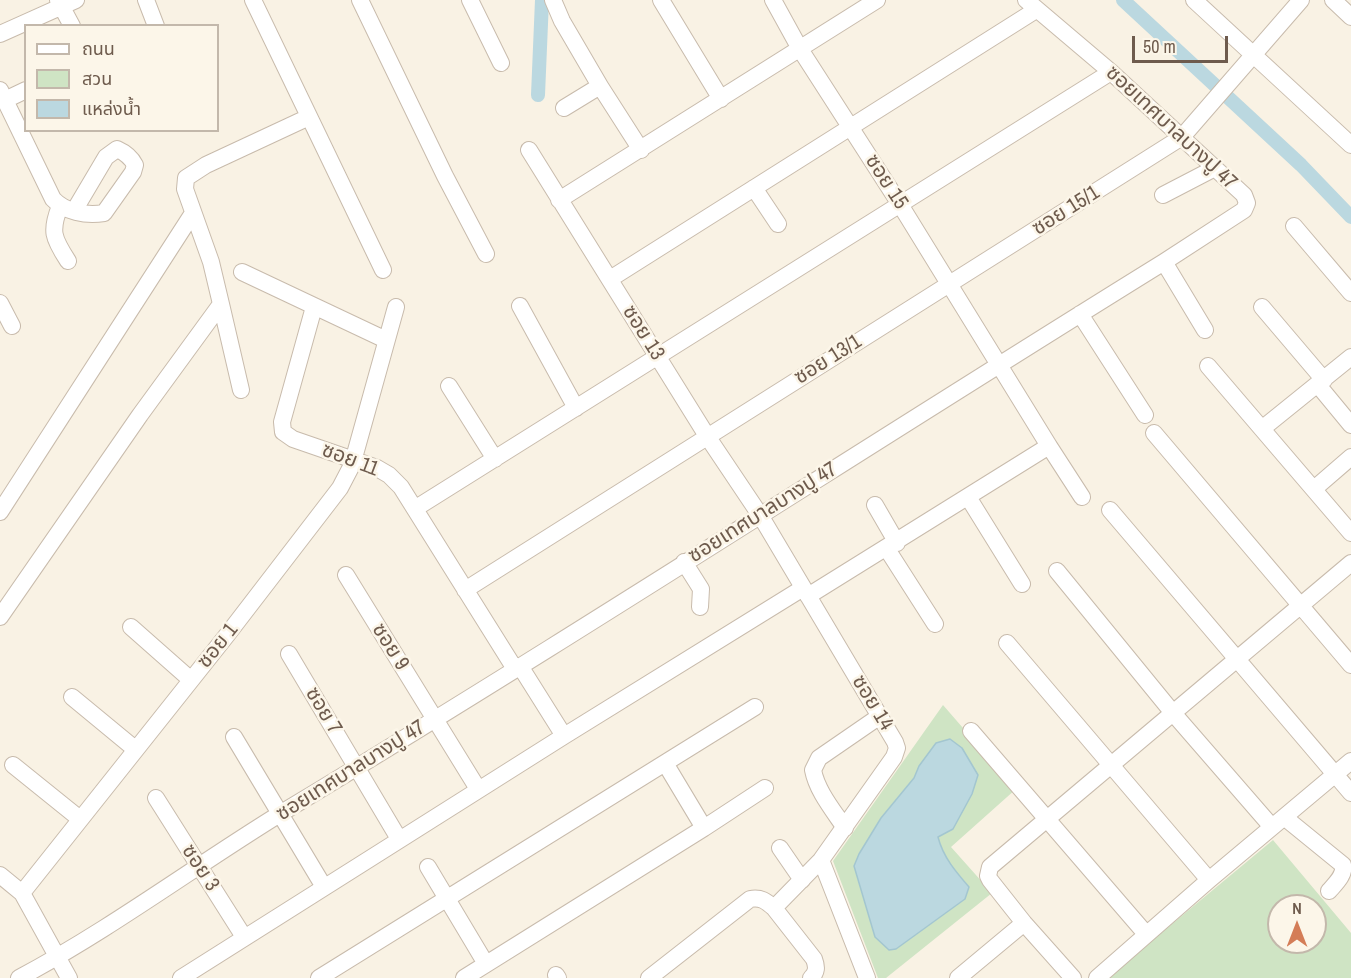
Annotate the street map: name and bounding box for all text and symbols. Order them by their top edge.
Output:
legend [24,24,219,132]
scale bar [1135,24,1231,62]
text: 50 m [1143,34,1176,59]
text: ถนน [82,36,115,61]
street label: ซอยเทศบาลบางปู 47 [1100,61,1242,195]
text: สวน [82,66,112,91]
text: แหล่งน้ำ [82,96,141,121]
street label: ซอย 15 [859,150,913,214]
street label: ซอย 15/1 [1028,181,1104,241]
street label: ซอย 13 [616,301,670,365]
street label: ซอย 13/1 [790,330,866,390]
street label: ซอย 11 [318,438,382,482]
street label: ซอยเทศบาลบางปู 47 [684,457,842,569]
street label: ซอย 1 [192,618,244,674]
street label: ซอย 9 [366,619,414,675]
street label: ซอย 14 [846,671,898,735]
street label: ซอย 7 [299,683,347,739]
street label: ซอยเทศบาลบางปู 47 [272,715,430,827]
street label: ซอย 3 [176,840,224,896]
north arrow [1267,894,1327,954]
text: N [1292,897,1302,919]

